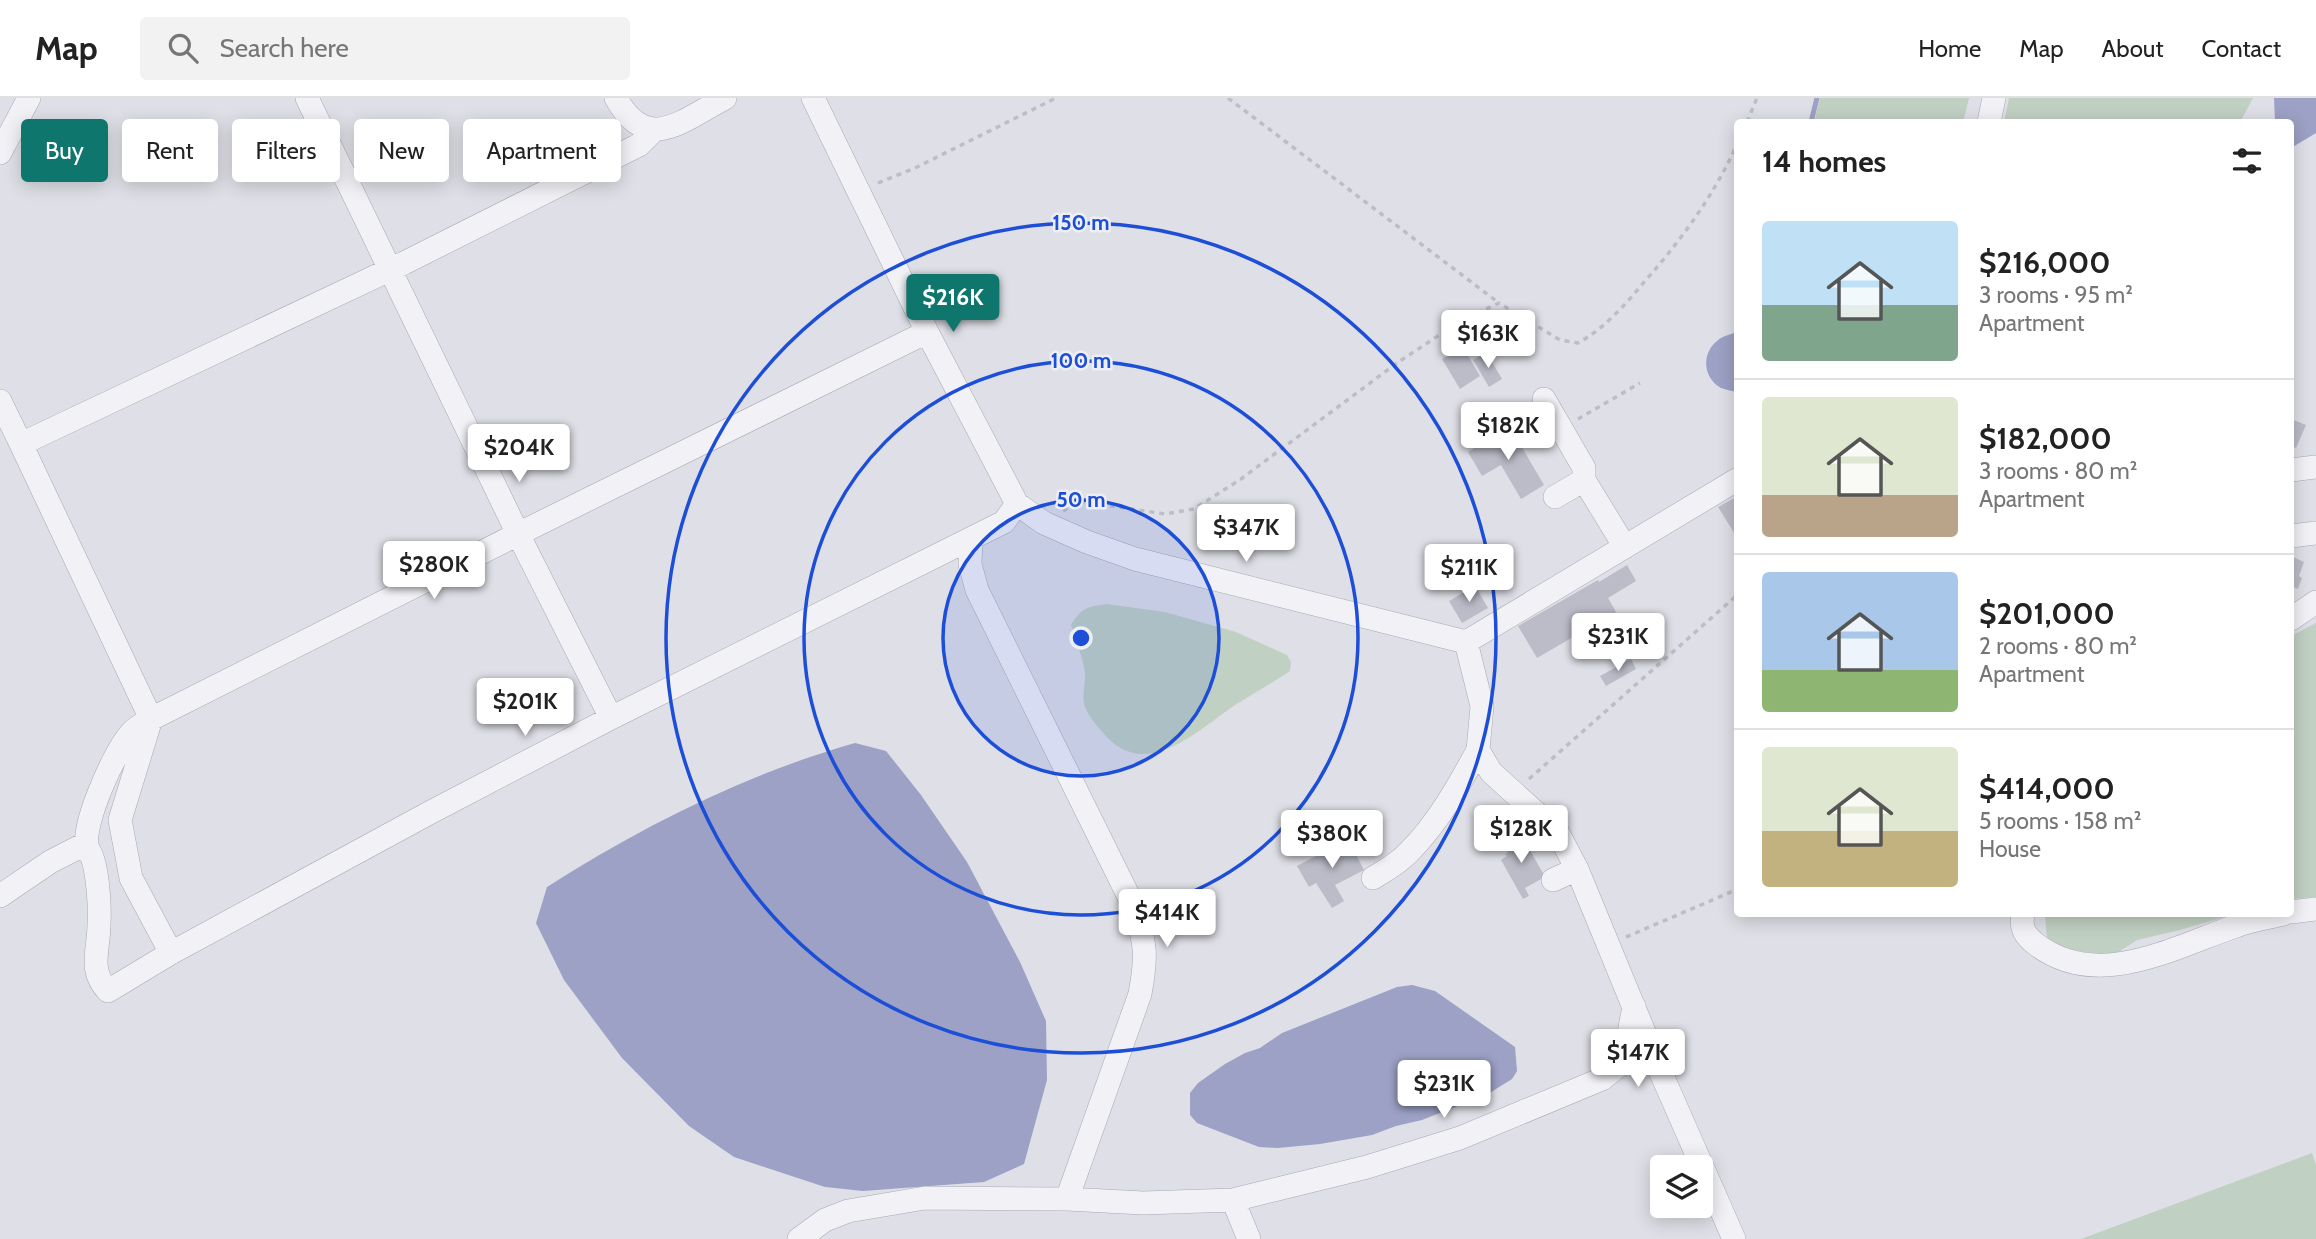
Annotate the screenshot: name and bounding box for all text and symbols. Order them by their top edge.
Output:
search box [140,17,630,80]
text: Map [35,28,98,68]
icon: search [164,29,202,67]
text: Search here [220,32,349,64]
text: Home [1918,34,1981,63]
text: Map [2019,34,2064,63]
text: About [2102,34,2164,63]
text: Contact [2202,34,2281,63]
chip: Buy [21,119,108,182]
chip: Rent [122,119,218,182]
chip: Filters [232,119,340,182]
chip: New [354,119,449,182]
chip: Apartment [463,119,621,182]
icon: filters [2228,142,2266,180]
text: 14 homes [1762,143,1886,180]
text: 150 m [1053,210,1109,235]
text: $216,000 [1979,244,2110,281]
icon: home [1818,249,1902,333]
pin: $216K [904,274,1002,334]
text: 3 rooms · 95 m² [1979,281,2133,309]
text: $216K [922,283,984,311]
text: Apartment [1979,309,2084,337]
pin: $163K [1439,310,1537,370]
text: $163K [1457,319,1519,347]
text: 100 m [1051,348,1111,373]
pin: $182K [1459,402,1557,462]
text: $182K [1477,411,1539,439]
text: $182,000 [1979,420,2112,457]
pin: $204K [470,424,568,484]
icon: home [1818,425,1902,509]
text: $204K [484,433,554,461]
text: 3 rooms · 80 m² [1979,457,2137,485]
text: Apartment [1979,485,2084,513]
text: 50 m [1056,487,1106,512]
pin: $347K [1197,504,1295,564]
text: $347K [1213,513,1279,541]
pin: $280K [385,542,483,601]
pin: $211K [1420,545,1518,604]
text: $280K [399,550,469,578]
text: $211K [1441,553,1497,581]
text: $201,000 [1979,595,2115,632]
icon: home [1818,600,1902,684]
pin: $231K [1569,614,1667,673]
text: $231K [1588,622,1648,650]
centre of rings [1069,626,1093,650]
text: 2 rooms · 80 m² [1979,632,2137,660]
text: Apartment [1979,660,2084,688]
pin: $201K [476,678,574,738]
text: $201K [493,687,557,715]
text: $414,000 [1979,770,2115,807]
icon: home [1818,775,1902,859]
pin: $128K [1472,806,1570,865]
text: 5 rooms · 158 m² [1979,807,2141,835]
pin: $380K [1283,810,1381,870]
text: $128K [1490,814,1552,842]
text: $380K [1297,819,1367,847]
text: House [1979,835,2041,863]
pin: $414K [1118,890,1216,949]
text: $414K [1135,898,1199,926]
pin: $147K [1589,1030,1687,1089]
text: $147K [1607,1038,1669,1066]
pin: $231K [1395,1060,1493,1120]
text: $231K [1414,1069,1474,1097]
map controls [1650,1155,1713,1218]
button: layers [1650,1155,1713,1218]

